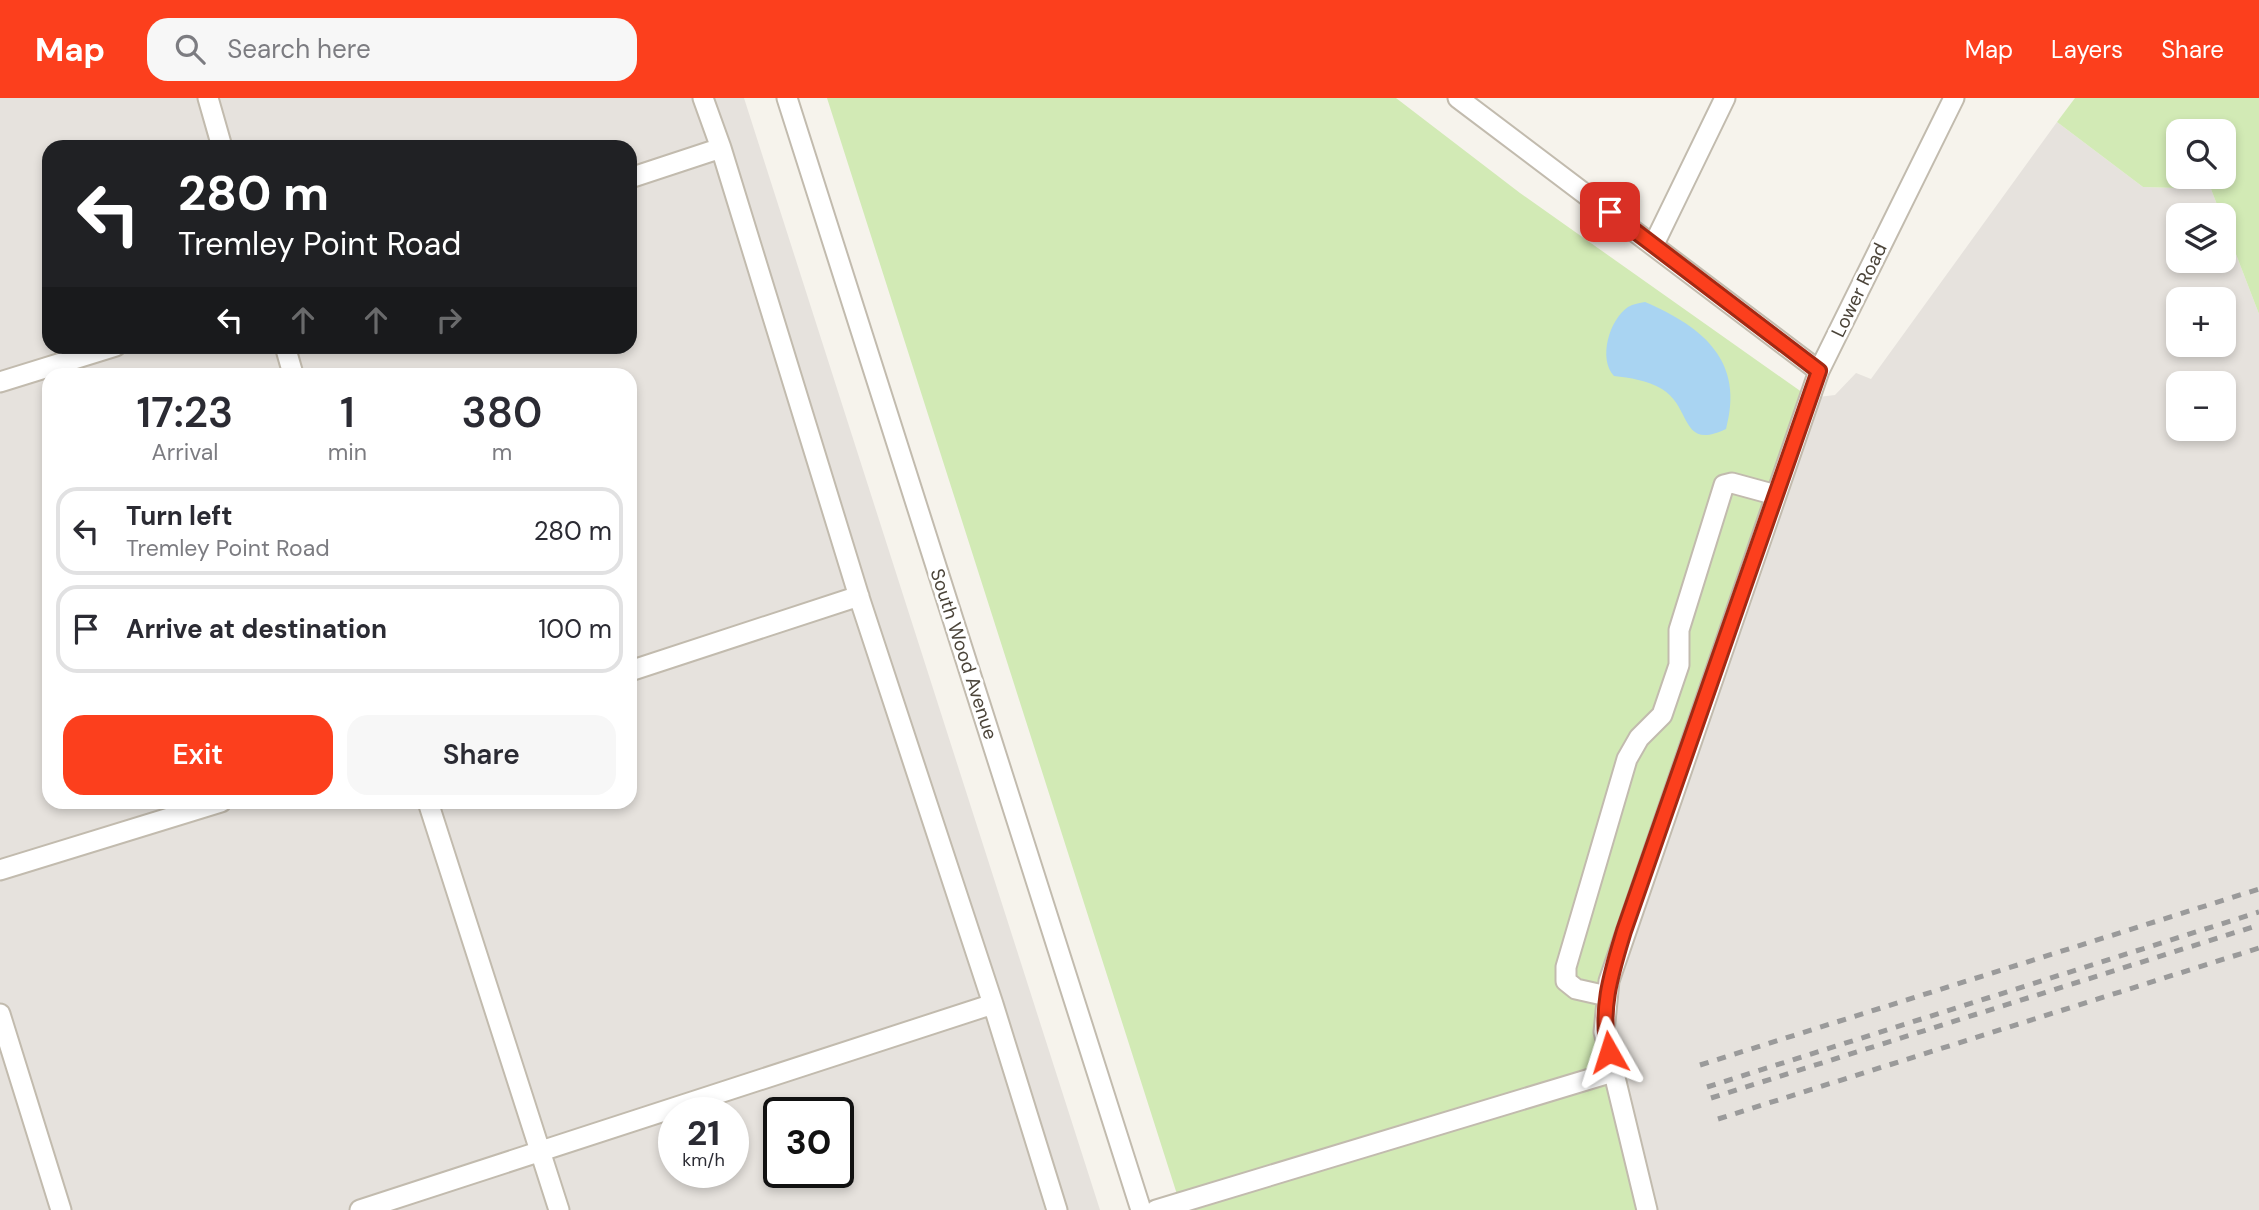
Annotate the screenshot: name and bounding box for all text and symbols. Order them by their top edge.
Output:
search box [147,18,637,81]
text: Map [35,28,105,71]
icon: search [171,30,209,68]
text: Search here [227,32,371,66]
text: Map [1965,34,2013,65]
text: Layers [2051,34,2123,65]
text: Share [2161,34,2224,65]
map controls [2166,119,2236,441]
button: search [2166,119,2236,189]
text: 280 m [178,161,329,225]
icon: left [63,168,154,259]
pin [1580,182,1640,242]
icon: arrive [1591,193,1629,231]
button: layers [2166,203,2236,273]
text: Tremley Point Road [178,223,461,265]
street label: Lower Road [1825,239,1893,341]
button: + [2166,287,2236,357]
icon: left [211,301,249,339]
icon: ahead [284,301,322,339]
icon: ahead [357,301,395,339]
icon: right [430,301,468,339]
button: − [2166,371,2236,441]
text: 17:23 [137,385,233,440]
text: 1 [340,385,355,440]
text: 380 [462,385,542,440]
text: Arrival [151,437,218,467]
text: min [328,437,367,467]
text: m [492,437,512,467]
text: Turn left [126,499,233,533]
icon: left [67,512,105,550]
text: 280 m [534,514,612,548]
text: Tremley Point Road [126,533,330,563]
street label: South Wood Avenue [925,565,1003,743]
icon: arrive [67,610,105,648]
text: Arrive at destination [126,612,387,646]
text: 100 m [538,612,612,646]
button: Exit [63,715,333,795]
button: Share [347,715,616,795]
position arrow [1572,1015,1646,1089]
speed limit sign: 30 [763,1097,854,1188]
text: 21 [687,1110,720,1156]
text: km/h [682,1148,725,1172]

